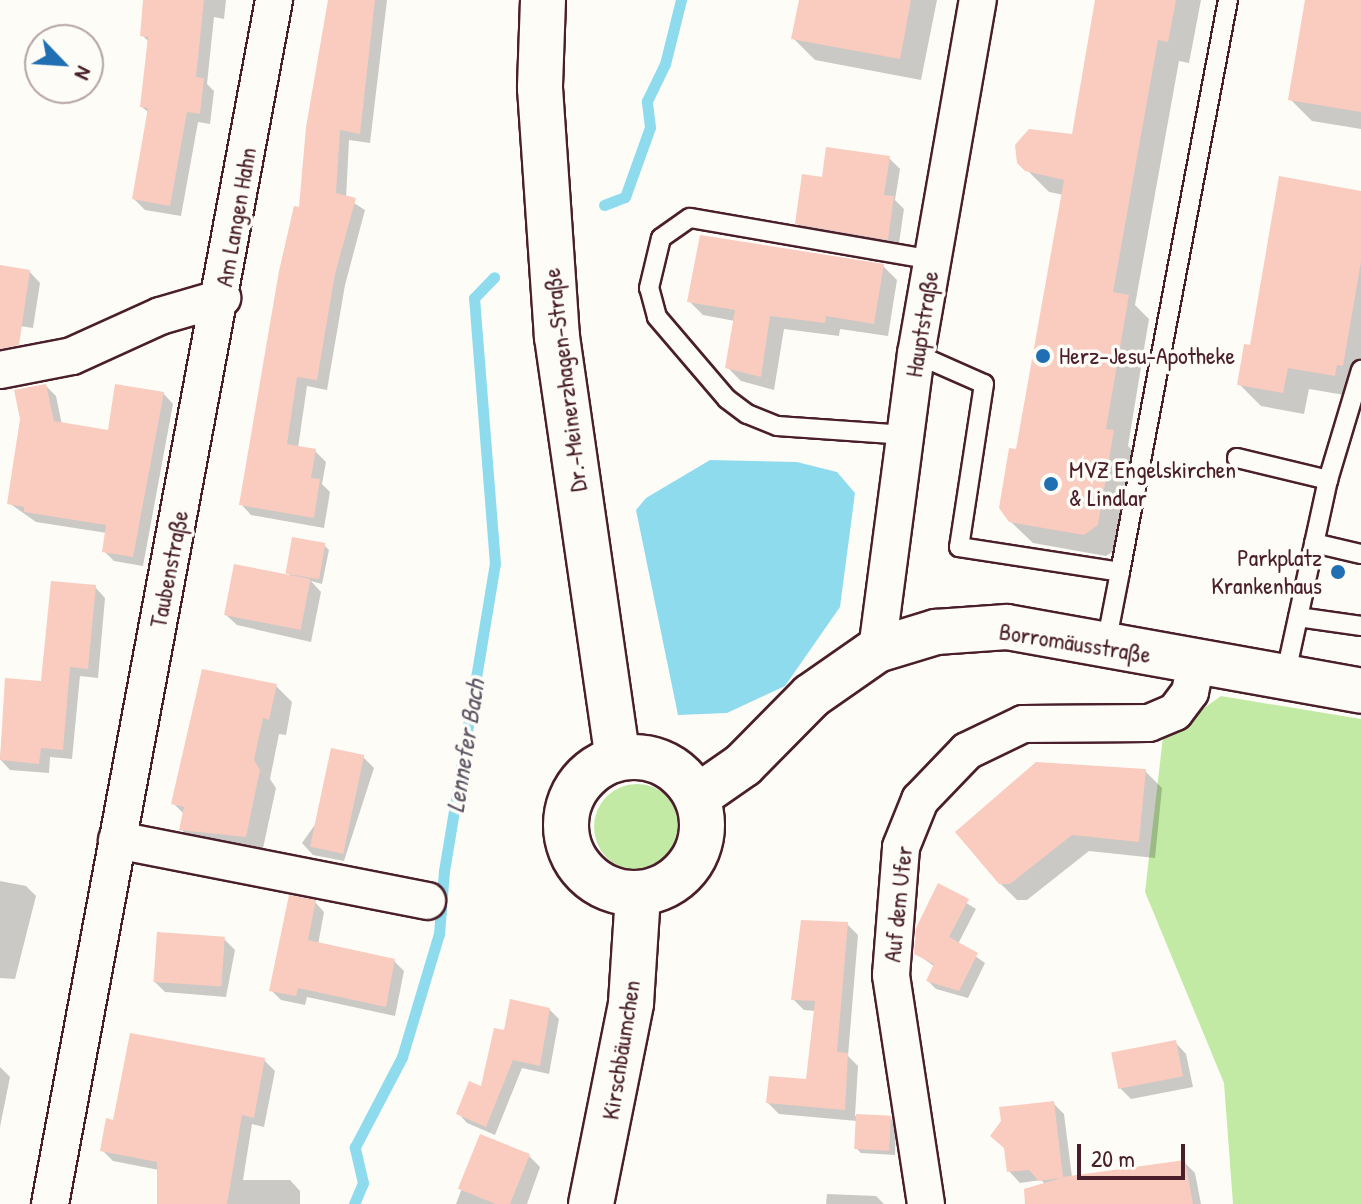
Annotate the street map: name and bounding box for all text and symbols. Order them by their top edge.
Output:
north arrow [24,24,104,104]
text: N [68,62,100,85]
street label: Am Langen Hahn [210,145,262,289]
street label: Dr.-Meinerzhagen-Straße [537,267,593,493]
street label: Hauptstraße [899,269,945,379]
place label: Herz-Jesu-Apotheke [1059,342,1235,370]
marker: Herz-Jesu-Apotheke [1034,347,1052,365]
place label: MVZ Engelskirchen & Lindlar [1069,456,1236,512]
marker: MVZ Engelskirchen & Lindlar [1040,473,1062,495]
street label: Taubenstraße [144,508,194,630]
place label: Parkplatz Krankenhaus [1211,544,1322,600]
marker: Parkplatz Krankenhaus [1329,563,1347,581]
street label: Borromäusstraße [997,617,1153,669]
water label: Lennefer Bach [439,677,491,815]
street label: Auf dem Ufer [878,844,918,964]
street label: Kirschbäumchen [596,978,646,1122]
scale bar [1081,1128,1189,1178]
text: 20 m [1091,1142,1135,1174]

